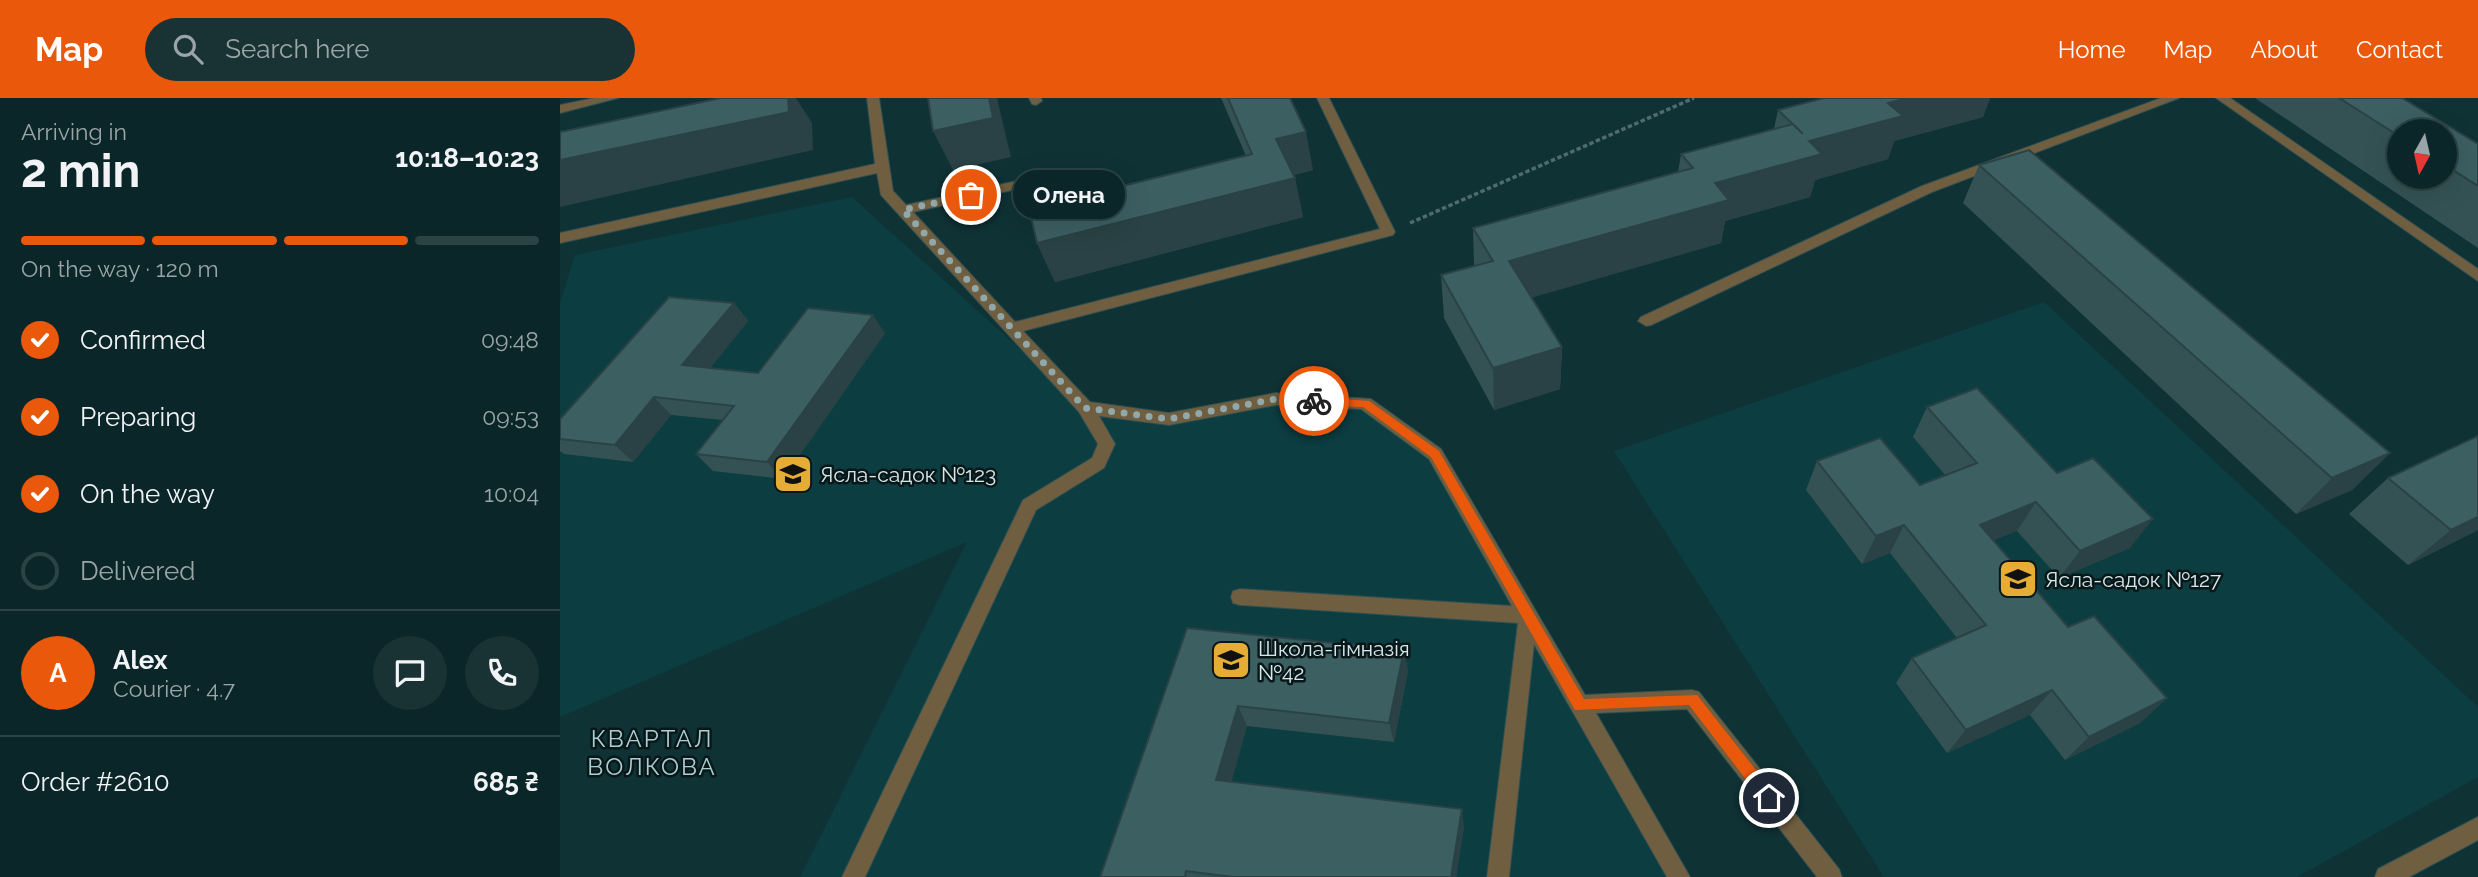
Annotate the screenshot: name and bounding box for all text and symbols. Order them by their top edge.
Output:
search box [145,18,635,81]
text: Map [35,30,103,69]
icon: search [169,30,207,68]
text: Search here [225,34,370,64]
text: Home [2058,35,2126,64]
text: Map [2164,35,2212,64]
text: About [2250,35,2318,64]
text: Contact [2356,35,2443,64]
text: Arriving in [21,118,127,145]
north arrow [2387,119,2457,189]
map controls [2387,119,2457,189]
text: 10:18–10:23 [395,143,539,173]
text: 2 min [21,144,140,198]
pin [941,165,1001,225]
callout: Олена [1013,170,1125,220]
icon: bag [952,176,990,214]
text: Олена [1033,181,1105,208]
text: On the way · 120 m [21,255,219,282]
icon: check [21,321,59,359]
text: Confirmed [80,325,206,355]
text: 09:48 [481,326,539,353]
courier [1279,366,1349,436]
icon: bike [1295,382,1333,420]
icon: check [21,398,59,436]
text: Preparing [80,402,196,432]
text: 09:53 [482,403,539,430]
school or university icon: Ясла-садок №123 [772,453,814,495]
place label: Ясла-садок №123 [820,462,996,487]
icon: check [21,475,59,513]
text: On the way [80,479,215,509]
text: 10:04 [484,480,539,507]
text: Delivered [80,556,195,586]
school or university icon: Ясла-садок №127 [1997,558,2039,600]
place label: Ясла-садок №127 [2045,567,2222,592]
button: chat [373,636,447,710]
button: phone [465,636,539,710]
place label: Школа-гімназія №42 [1258,636,1410,685]
school or university icon: Школа-гімназія №42 [1210,639,1252,681]
text: Alex [113,645,168,675]
text: A [49,658,67,688]
text: Courier · 4.7 [113,675,235,702]
district label: КВАРТАЛ ВОЛКОВА [587,724,717,781]
text: Order #2610 [21,767,170,797]
text: 685 ₴ [473,767,539,797]
pin [1739,768,1799,828]
icon: home [1750,779,1788,817]

